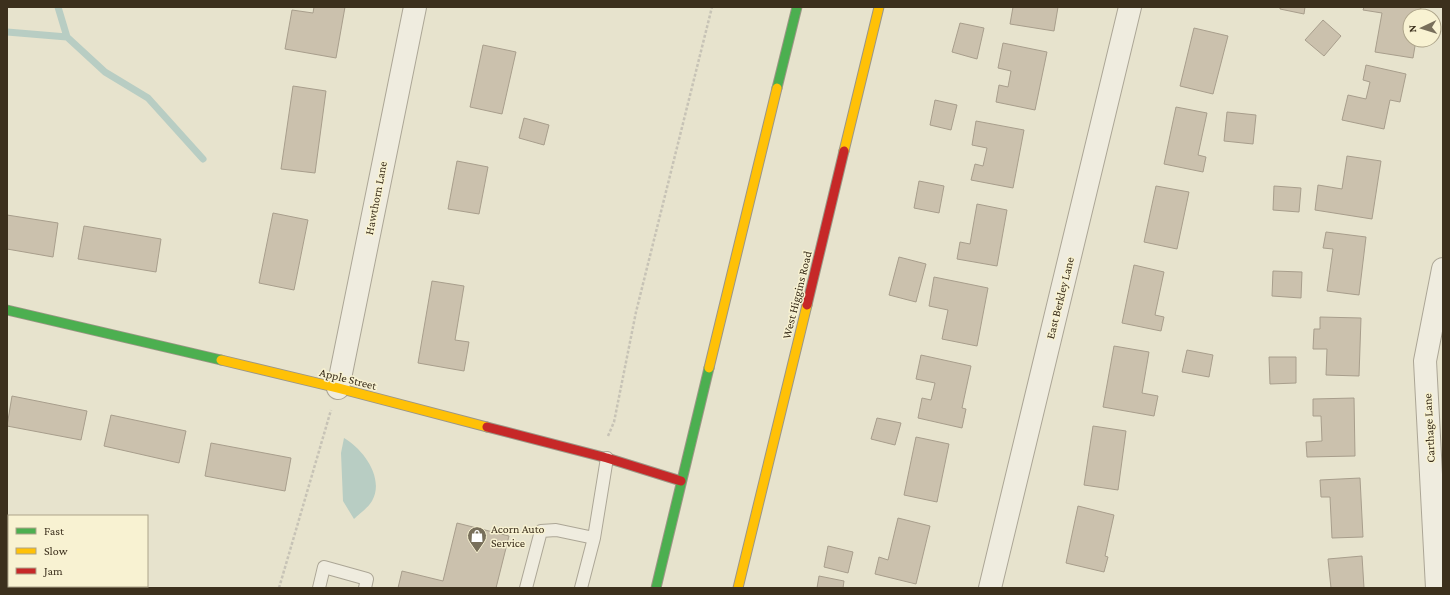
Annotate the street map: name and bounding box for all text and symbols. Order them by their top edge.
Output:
north arrow [1402,8,1442,48]
text: N [1406,24,1418,33]
street label: Hawthorn Lane [362,160,390,236]
street label: West Higgins Road [779,249,815,340]
street label: East Berkley Lane [1043,255,1077,341]
street label: Apple Street [318,365,379,393]
street label: Carthage Lane [1420,393,1438,463]
legend [8,515,148,587]
place label: Acorn Auto Service [491,522,545,550]
text: Fast [44,524,65,538]
shop icon: Acorn Auto Service [466,525,488,553]
text: Slow [44,544,68,558]
text: Jam [43,564,63,578]

